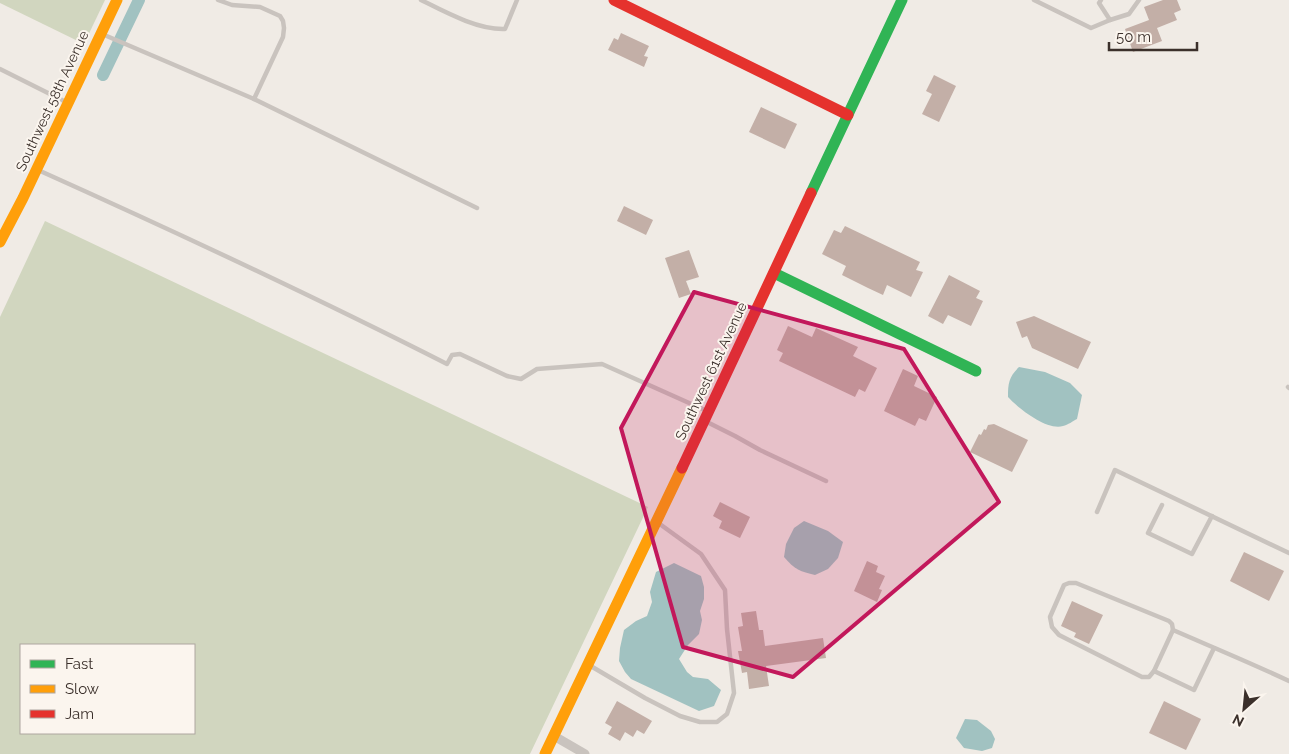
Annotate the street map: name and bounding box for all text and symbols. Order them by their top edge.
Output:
scale bar [1109,20,1196,52]
street label: Southwest 58th Avenue [12,28,92,174]
text: 50 m [1116,28,1151,46]
street label: Southwest 61st Avenue [672,299,750,443]
legend [20,644,195,734]
text: Fast [65,655,93,673]
text: Slow [65,680,99,698]
north arrow [1219,684,1269,734]
text: Jam [65,705,94,723]
text: N [1230,711,1246,730]

